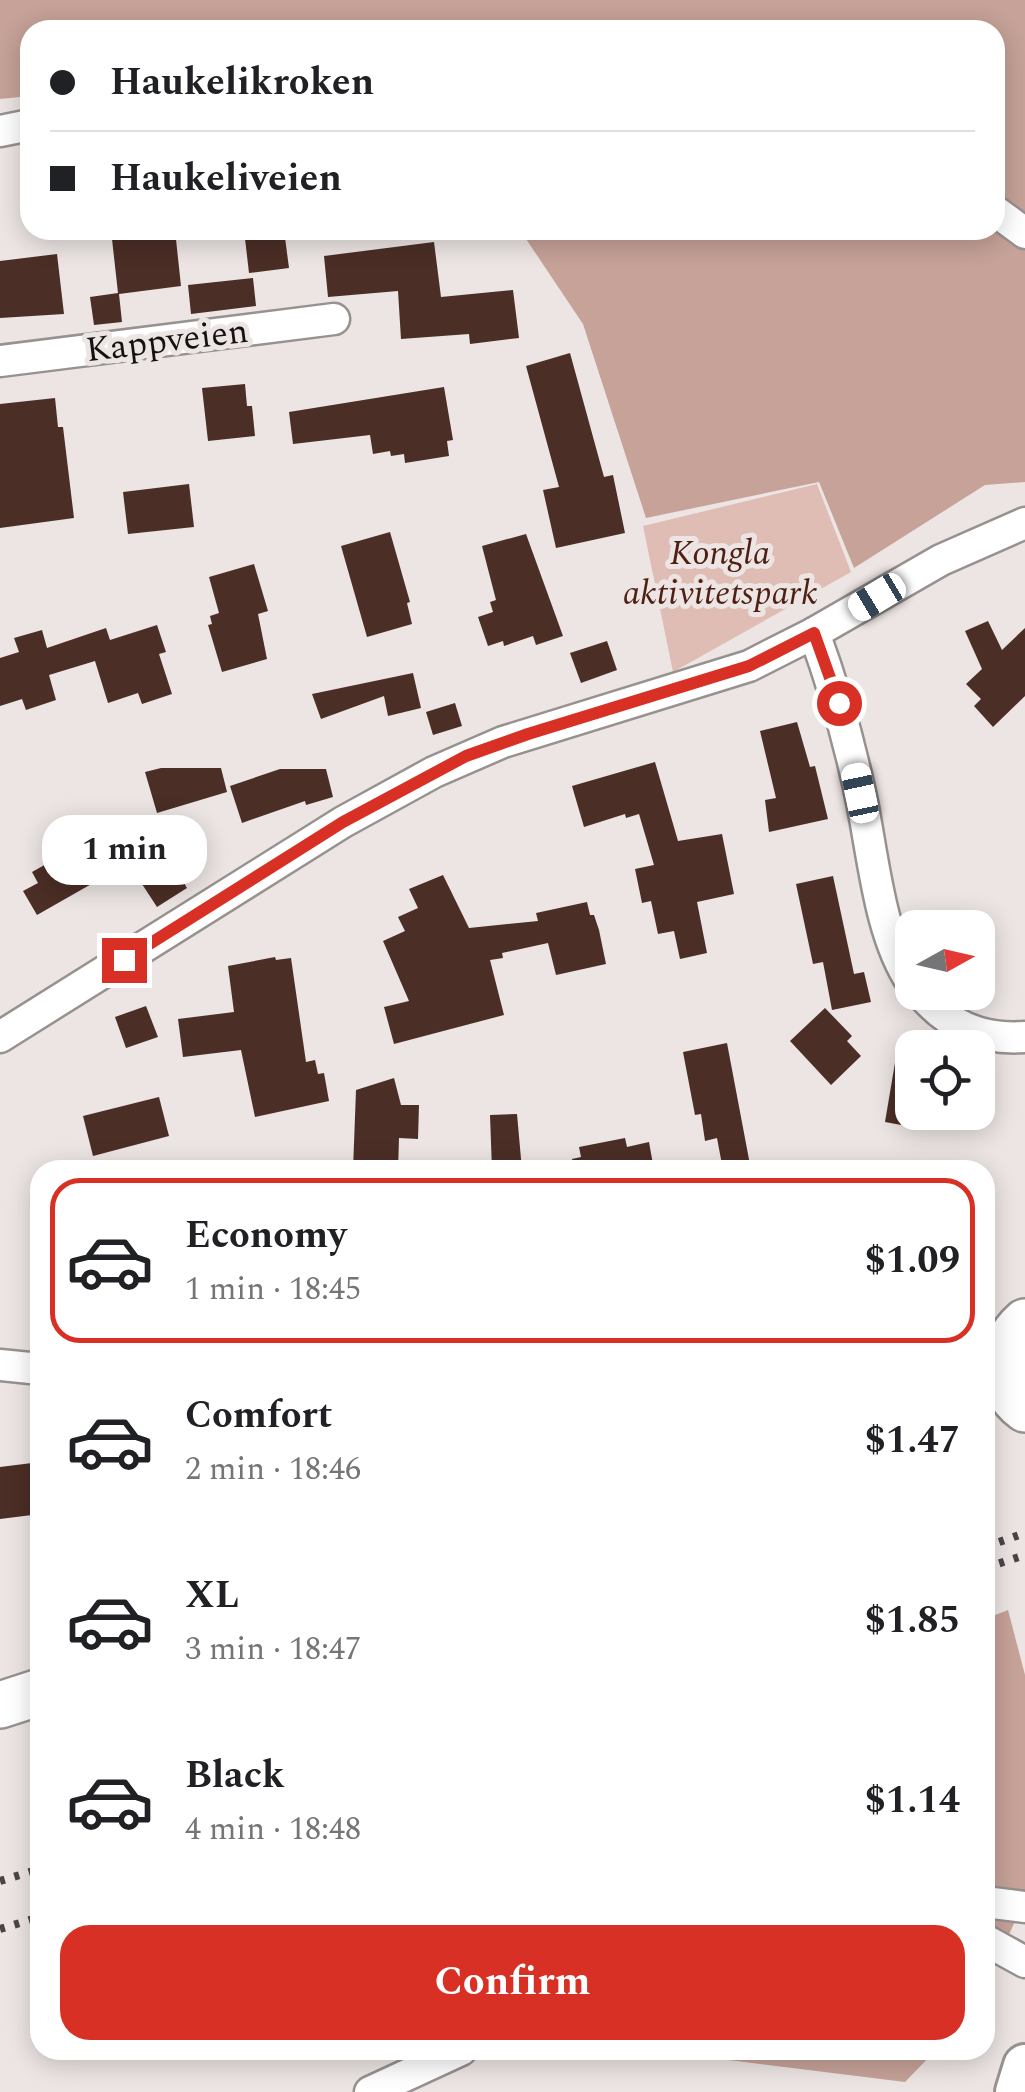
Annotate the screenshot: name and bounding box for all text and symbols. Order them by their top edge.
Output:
text: Haukelikroken [110,54,374,112]
text: Haukeliveien [110,150,342,208]
street label: Kappveien [83,305,251,377]
park label: Kongla aktivitetspark [622,527,818,620]
car [844,569,910,625]
route start [817,681,862,726]
car [839,761,881,825]
callout: 1 min [42,815,206,885]
text: 1 min [82,825,167,874]
north arrow [895,910,995,1010]
map controls [895,910,995,1130]
route end [102,938,147,983]
button: locate [895,1030,995,1130]
text: Economy [185,1207,346,1265]
icon: car [65,1216,155,1306]
text: $1.09 [865,1232,960,1290]
text: 1 min · 18:45 [185,1265,361,1314]
text: Comfort [185,1387,332,1445]
icon: car [65,1396,155,1486]
text: $1.47 [865,1412,960,1470]
text: 2 min · 18:46 [185,1445,361,1494]
text: XL [185,1567,239,1625]
icon: car [65,1576,155,1666]
text: $1.85 [865,1592,960,1650]
text: 3 min · 18:47 [185,1625,361,1674]
text: Black [185,1747,285,1805]
icon: car [65,1756,155,1846]
text: $1.14 [865,1772,960,1830]
text: 4 min · 18:48 [185,1805,361,1854]
button: Confirm [60,1925,965,2040]

